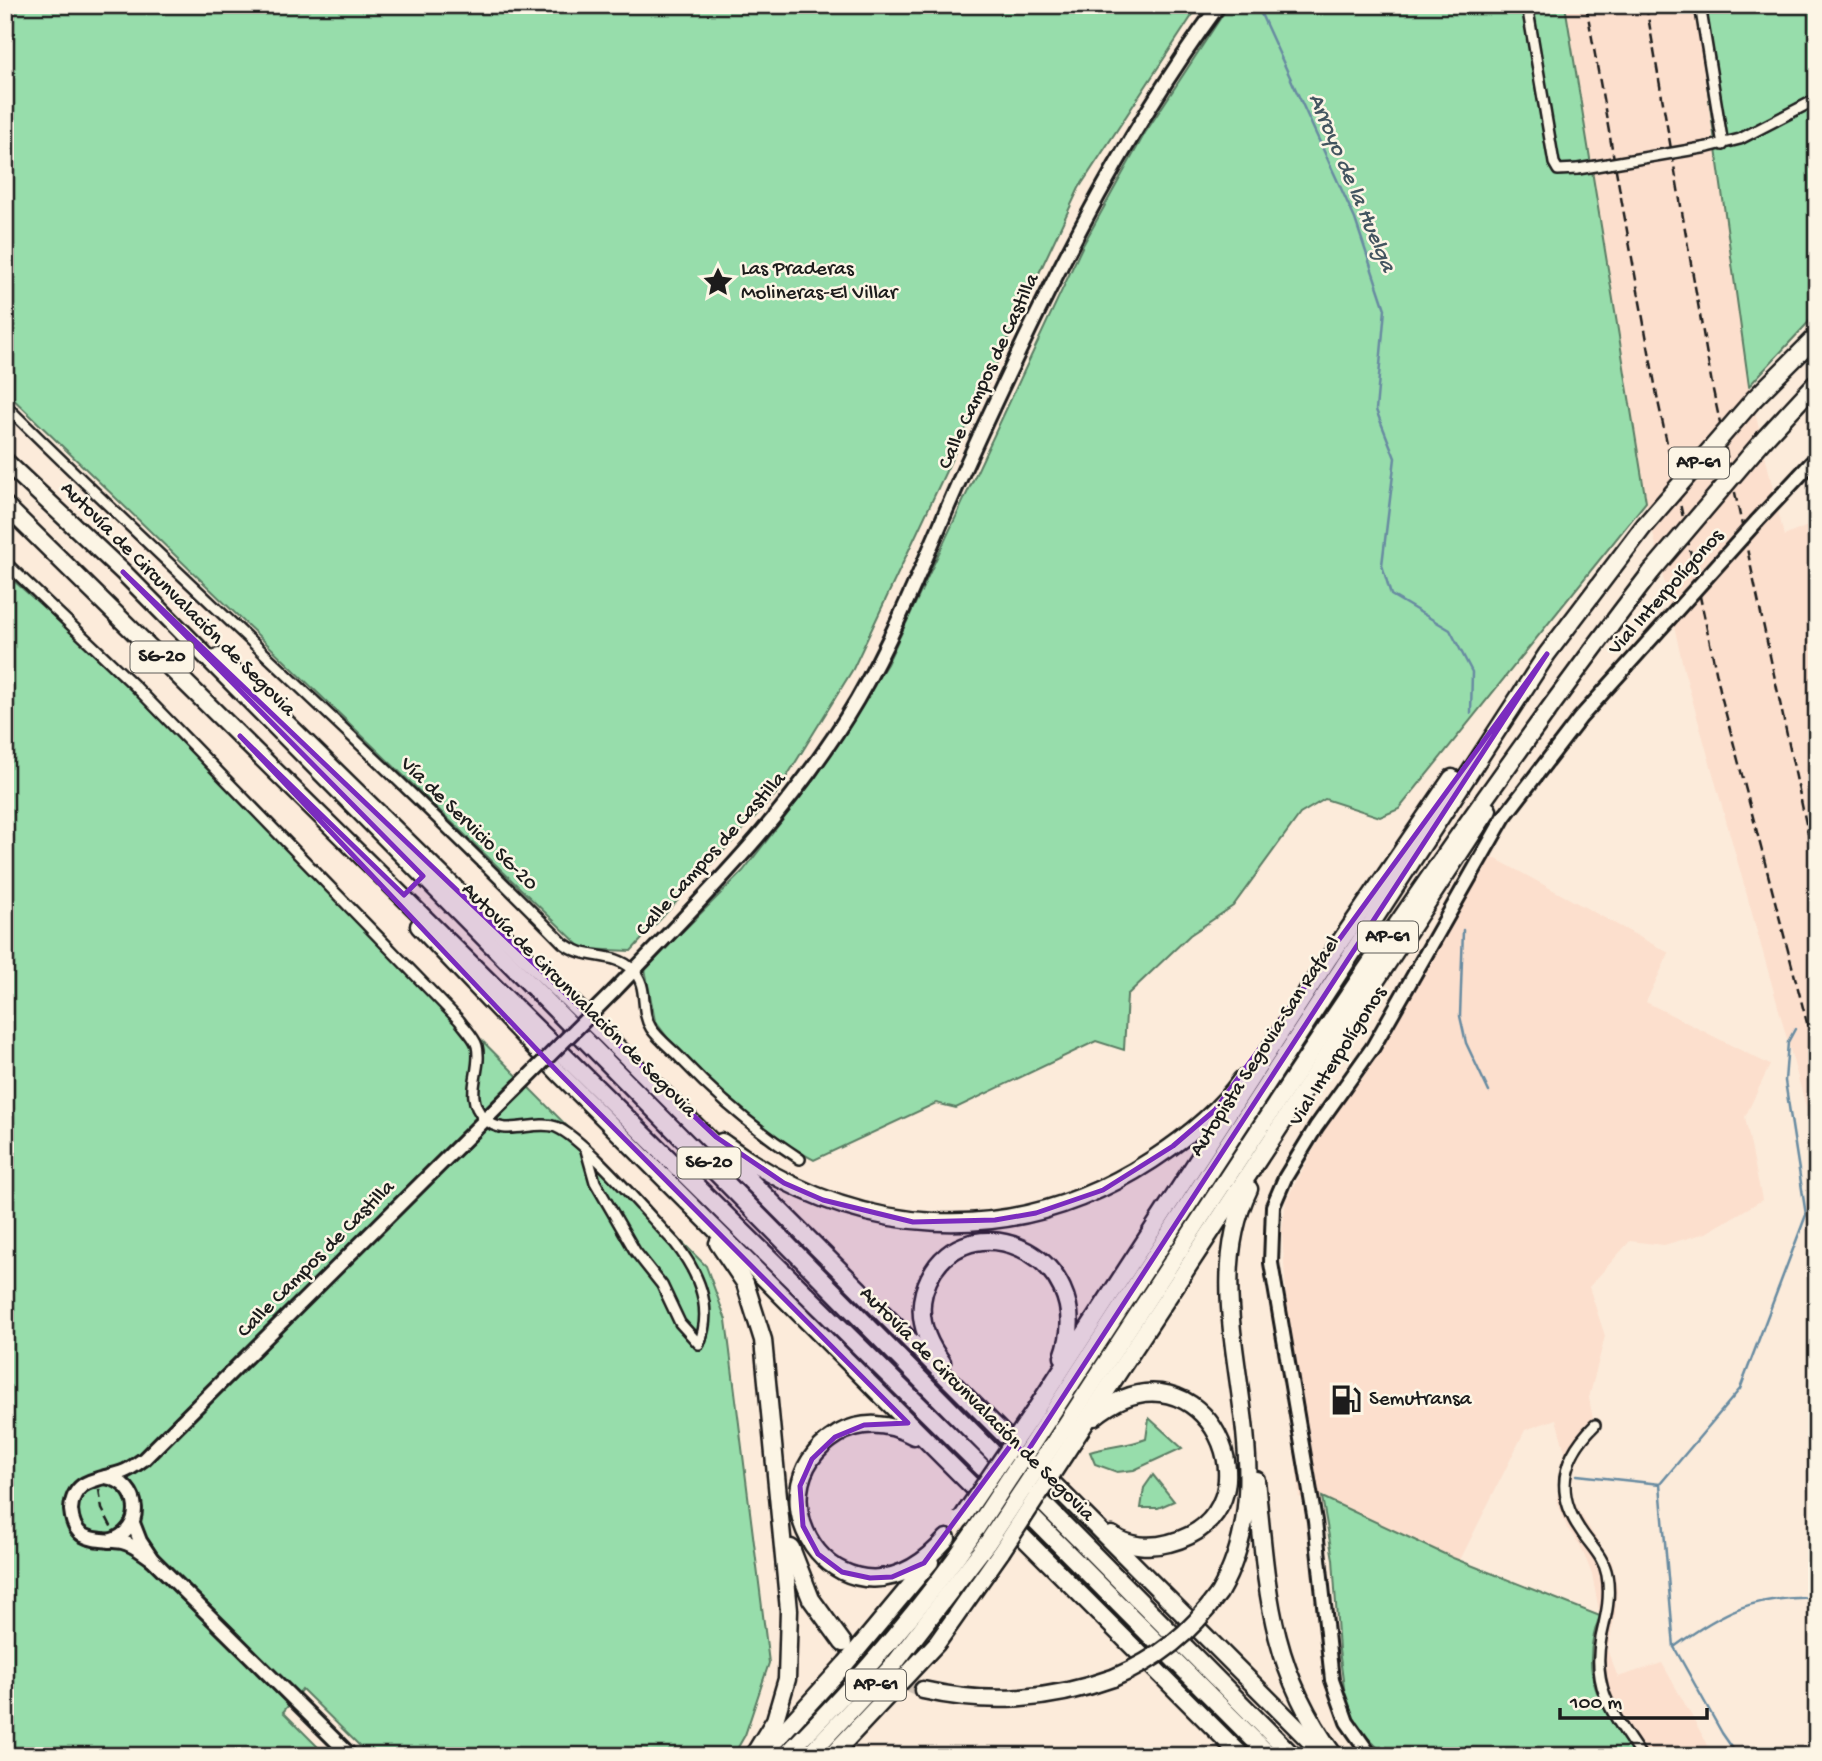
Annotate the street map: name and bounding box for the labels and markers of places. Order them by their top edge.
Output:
place label: Las Praderas Molineras-El Villar [741,258,899,307]
place icon: Las Praderas Molineras-El Villar [701,265,735,299]
fuel station icon: Semutransa [1329,1383,1363,1417]
place label: Semutransa [1369,1388,1473,1413]

